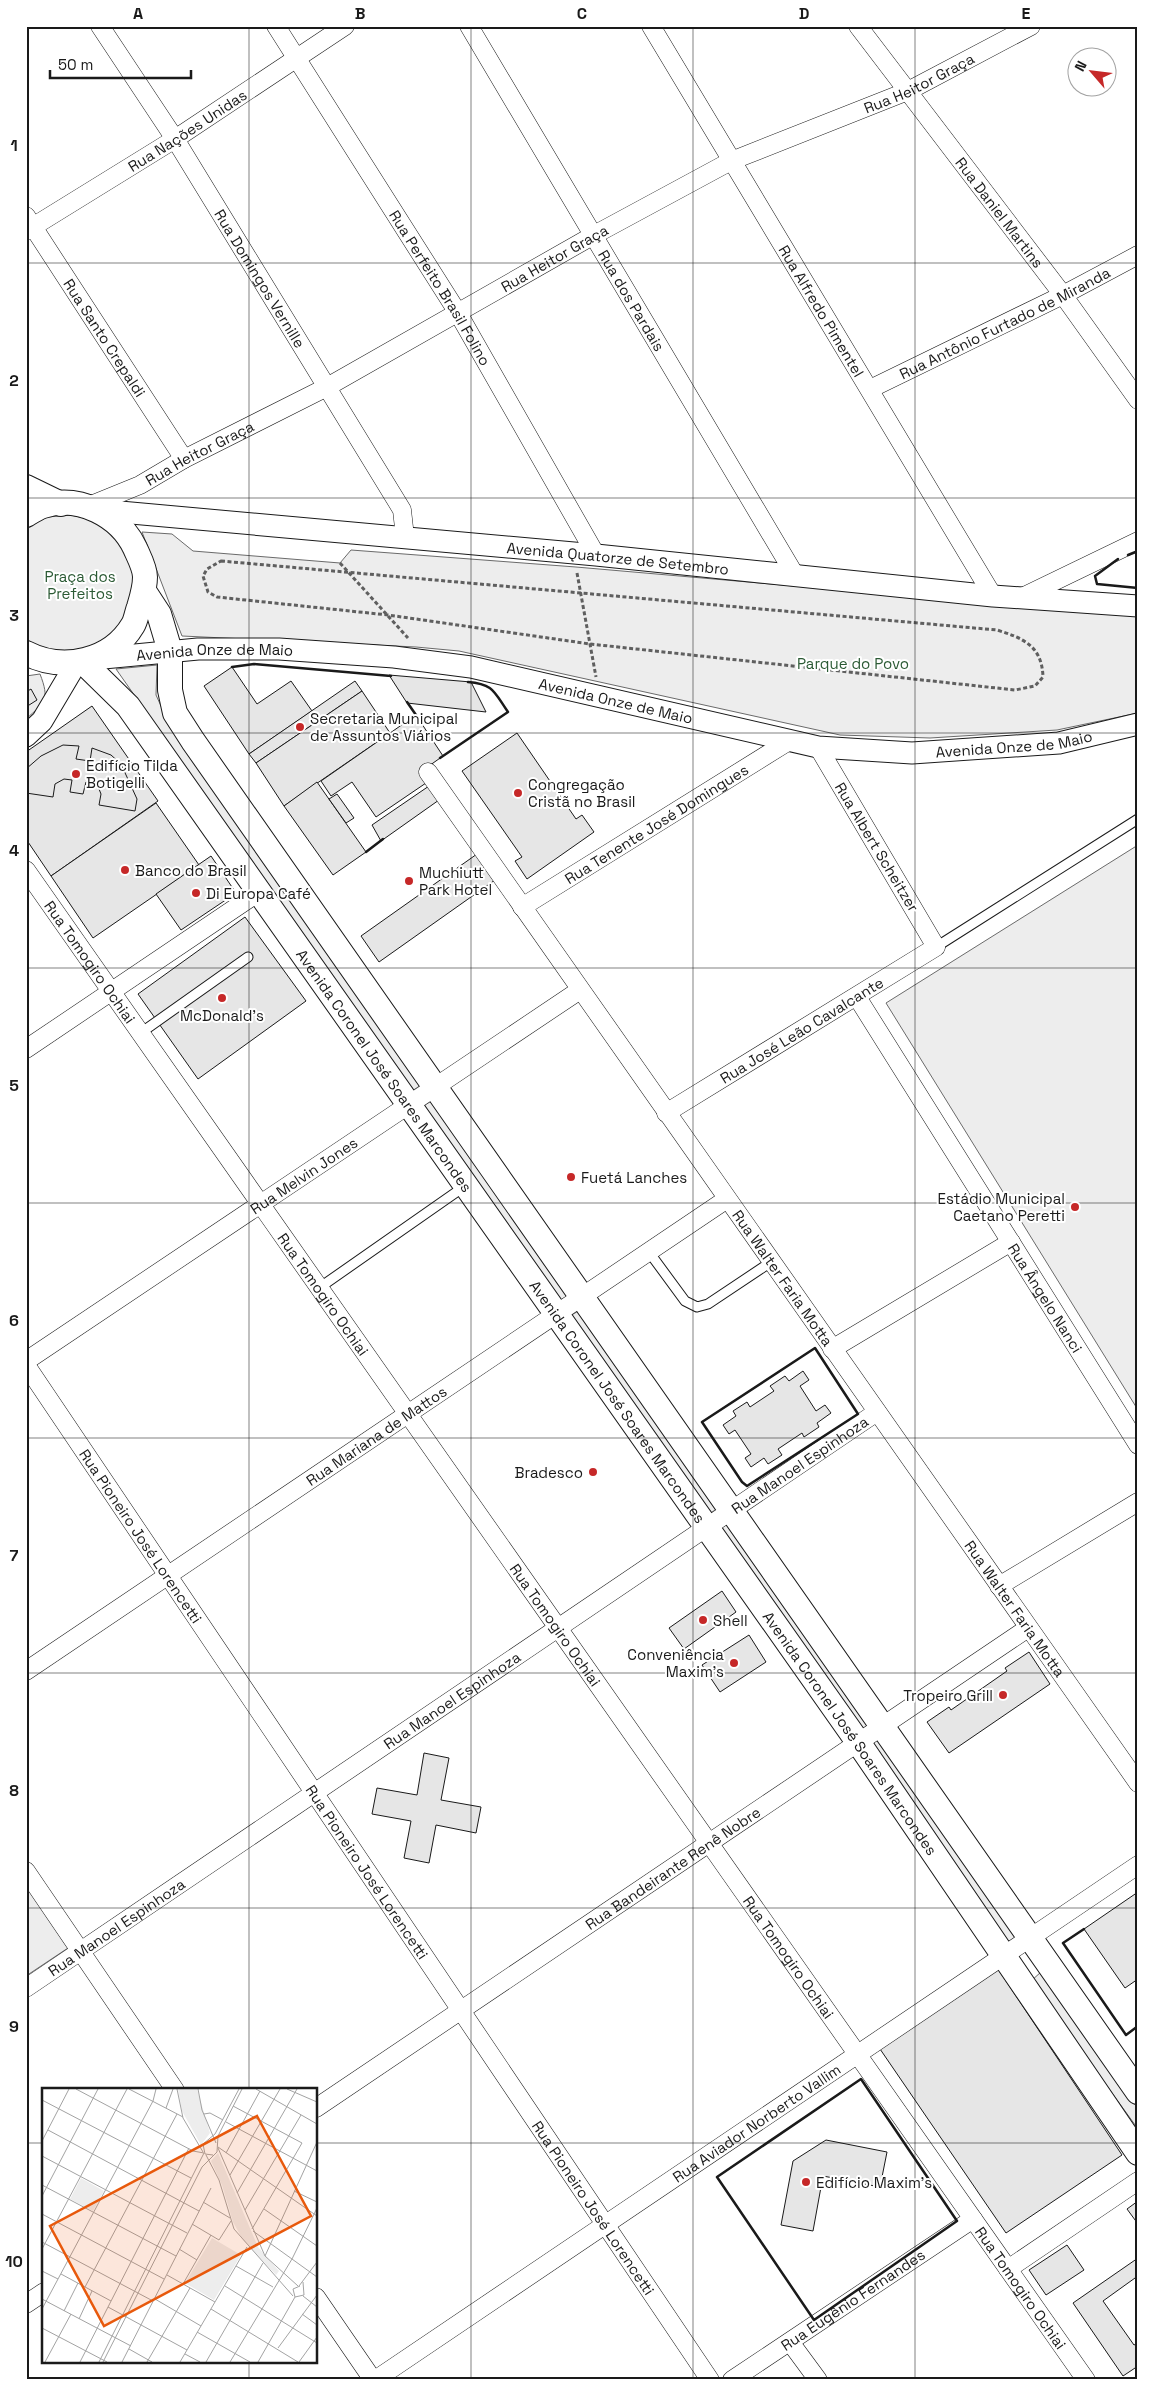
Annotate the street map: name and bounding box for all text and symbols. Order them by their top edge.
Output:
text: A [133,3,143,24]
text: B [355,3,365,24]
text: C [577,3,587,24]
text: D [799,3,809,24]
text: E [1022,3,1031,24]
scale bar [50,48,191,80]
street label: Rua Heitor Graça [861,48,978,117]
north arrow [1066,48,1116,98]
text: 50 m [58,55,93,74]
text: N [1070,58,1091,74]
street label: Rua Nações Unidas [124,85,250,175]
text: 1 [10,135,18,156]
street label: Rua Daniel Martins [952,153,1048,271]
street label: Rua Domingos Vernille [211,206,310,351]
street label: Rua Perfeito Brasil Folino [385,206,495,369]
street label: Rua Heitor Graça [497,220,612,296]
street label: Rua Alfredo Pimentel [775,241,869,380]
street label: Rua dos Pardais [594,246,669,355]
street label: Rua Antônio Furtado de Miranda [896,262,1114,383]
street label: Rua Santo Crepaldi [60,275,150,400]
text: 2 [9,370,19,391]
street label: Rua Heitor Graça [142,416,257,489]
street label: Avenida Quatorze de Setembro [506,537,730,578]
park label: Praça dos Prefeitos [44,567,116,603]
text: 3 [9,605,19,626]
street label: Avenida Onze de Maio [135,640,294,664]
park label: Parque do Povo [797,654,909,673]
street label: Avenida Onze de Maio [537,673,695,727]
place label: Secretaria Municipal de Assuntos Viários [310,709,458,745]
marker: Secretaria Municipal de Assuntos Viários [294,721,306,733]
street label: Avenida Onze de Maio [935,726,1094,761]
place label: Edifício Tilda Botigelli [86,756,178,792]
street label: Rua Tenente José Domingues [561,759,752,888]
marker: Edifício Tilda Botigelli [70,768,82,780]
place label: Congregação Cristã no Brasil [528,775,636,811]
street label: Rua Albert Scheitzer [831,779,923,916]
marker: Congregação Cristã no Brasil [512,787,524,799]
text: 4 [9,840,19,861]
place label: Banco do Brasil [135,861,247,880]
place label: Muchiutt Park Hotel [419,863,492,899]
marker: Banco do Brasil [119,864,131,876]
marker: Muchiutt Park Hotel [403,875,415,887]
place label: Di Europa Café [206,884,311,903]
marker: Di Europa Café [190,887,202,899]
street label: Rua Tomogiro Ochiai [41,897,140,1027]
street label: Avenida Coronel José Soares Marcondes [293,945,477,1195]
street label: Rua José Leão Cavalcante [716,972,887,1087]
marker: McDonald's [216,992,228,1004]
place label: McDonald's [180,1006,264,1025]
text: 5 [9,1075,19,1096]
street label: Rua Melvin Jones [246,1132,361,1218]
place label: Fuetá Lanches [581,1168,687,1187]
marker: Fuetá Lanches [565,1171,577,1183]
place label: Estádio Municipal Caetano Peretti [937,1189,1065,1225]
marker: Estádio Municipal Caetano Peretti [1069,1201,1081,1213]
street label: Rua Walter Faria Motta [729,1206,838,1350]
street label: Rua Tomogiro Ochiai [274,1229,373,1359]
street label: Rua Ângelo Nanci [1004,1240,1087,1356]
street label: Avenida Coronel José Soares Marcondes [526,1276,710,1527]
text: 6 [9,1310,19,1331]
street label: Rua Mariana de Mattos [302,1381,450,1489]
street label: Rua Manoel Espinhoza [727,1411,872,1518]
street label: Rua Pioneiro José Lorencetti [76,1445,207,1627]
place label: Bradesco [515,1463,583,1482]
marker: Bradesco [587,1466,599,1478]
street label: Rua Walter Faria Motta [961,1536,1070,1681]
text: 7 [10,1545,19,1566]
street label: Rua Tomogiro Ochiai [506,1560,605,1690]
street label: Avenida Coronel José Soares Marcondes [759,1607,942,1859]
place label: Shell [713,1611,748,1630]
marker: Shell [697,1614,709,1626]
place label: Conveniência Maxim's [627,1645,724,1681]
street label: Rua Manoel Espinhoza [380,1647,524,1753]
marker: Conveniência Maxim's [728,1657,740,1669]
place label: Tropeiro Grill [903,1686,993,1705]
marker: Tropeiro Grill [997,1689,1009,1701]
text: 8 [9,1780,19,1801]
street label: Rua Pioneiro José Lorencetti [302,1781,433,1962]
street label: Rua Bandeirante Renê Nobre [581,1802,764,1933]
street label: Rua Manoel Espinhoza [44,1874,189,1980]
street label: Rua Tomogiro Ochiai [739,1892,839,2022]
text: 9 [9,2016,19,2037]
street label: Rua Aviador Norberto Vallim [669,2059,844,2186]
inset map [42,2088,318,2364]
street label: Rua Pioneiro José Lorencetti [528,2117,659,2298]
place label: Edifício Maxim's [816,2173,932,2192]
marker: Edifício Maxim's [800,2176,812,2188]
street label: Rua Tomogiro Ochiai [971,2223,1071,2353]
street label: Rua Eugênio Fernandes [777,2244,928,2354]
text: 10 [5,2251,23,2272]

